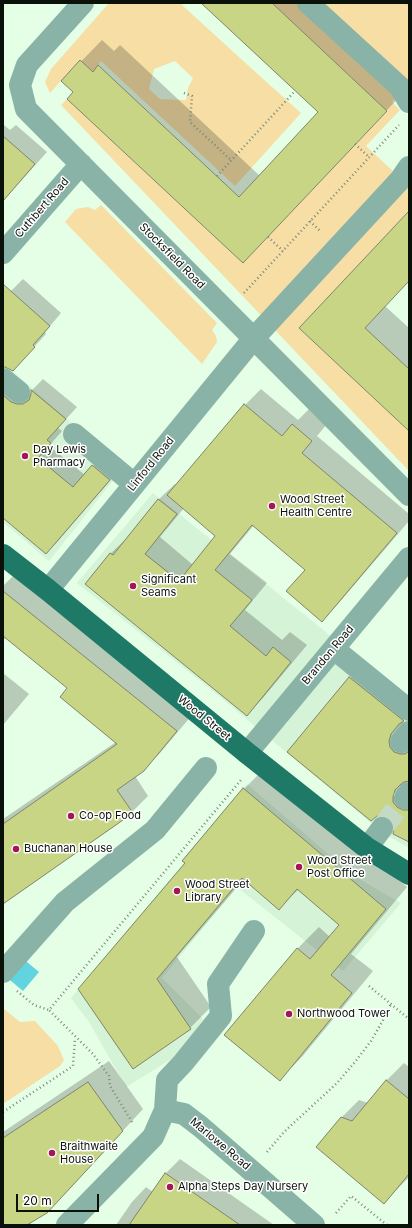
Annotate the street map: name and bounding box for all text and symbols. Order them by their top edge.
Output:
street label: Cuthbert Road [12,175,72,241]
street label: Stocksfield Road [136,220,208,292]
street label: Linford Road [125,434,177,494]
place label: Day Lewis Pharmacy [33,443,86,469]
marker: Day Lewis Pharmacy [20,451,30,461]
place label: Wood Street Health Centre [280,493,352,519]
marker: Wood Street Health Centre [267,501,277,511]
place label: Significant Seams [141,573,196,599]
marker: Significant Seams [128,581,138,591]
street label: Brandon Road [299,623,357,687]
street label: Wood Street [175,693,233,743]
place label: Co-op Food [79,809,141,823]
marker: Co-op Food [66,811,76,821]
place label: Buchanan House [24,842,112,856]
marker: Buchanan House [11,844,21,854]
place label: Wood Street Post Office [307,854,371,880]
marker: Wood Street Post Office [294,862,304,872]
place label: Wood Street Library [185,878,249,904]
marker: Wood Street Library [172,886,182,896]
place label: Northwood Tower [297,1007,390,1021]
marker: Northwood Tower [284,1009,294,1019]
street label: Marlowe Road [187,1115,253,1173]
place label: Braithwaite House [60,1140,118,1166]
marker: Braithwaite House [47,1148,57,1158]
place label: Alpha Steps Day Nursery [178,1180,308,1194]
marker: Alpha Steps Day Nursery [165,1182,175,1192]
scale bar [18,1186,101,1212]
text: 20 m [23,1193,52,1208]

